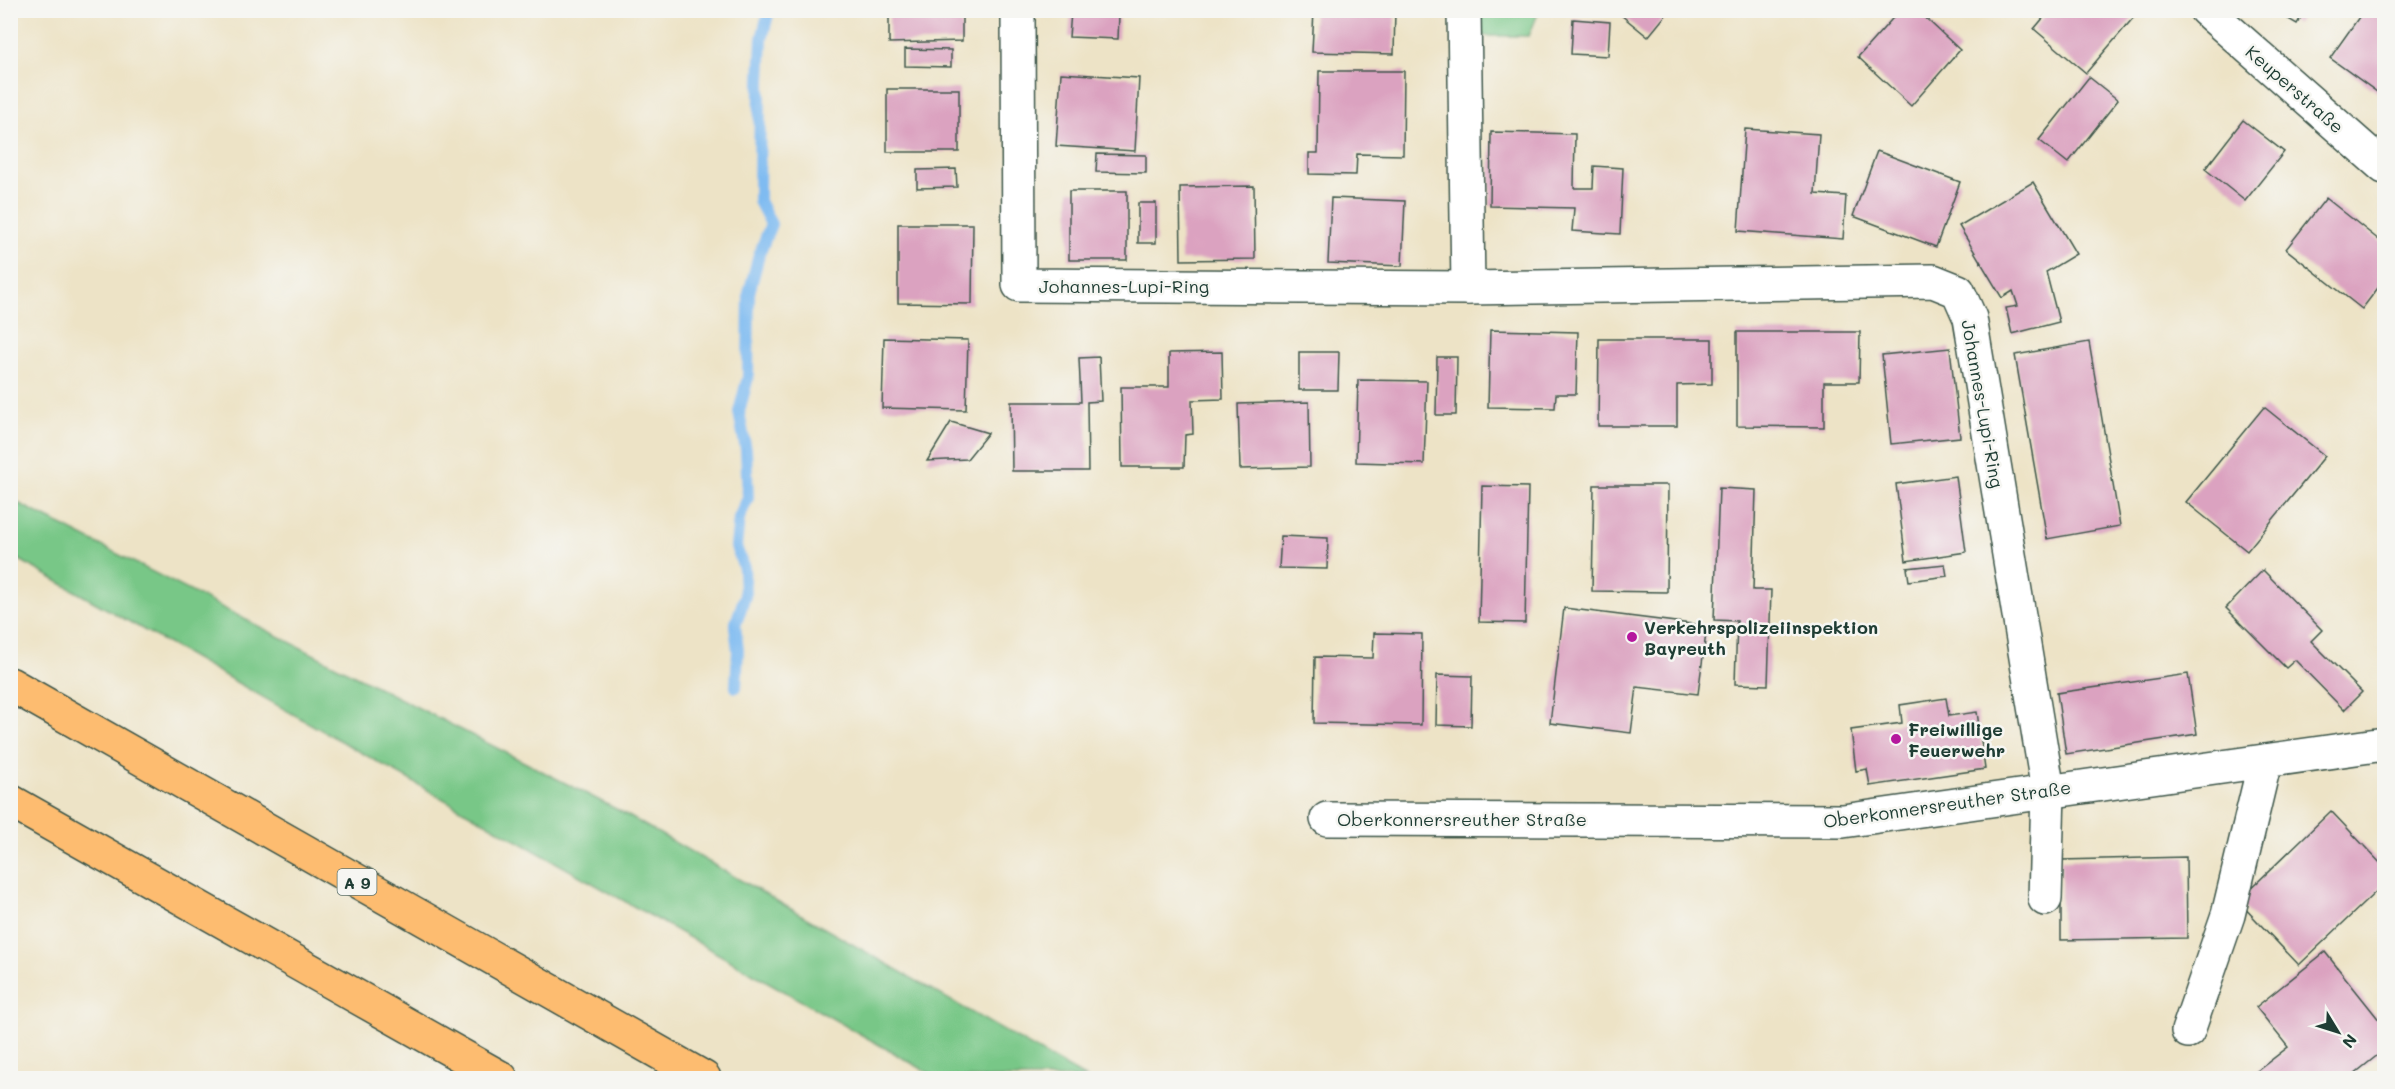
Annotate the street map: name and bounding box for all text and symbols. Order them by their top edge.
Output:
street label: Keuperstraße [2241,40,2349,138]
street label: Johannes-Lupi-Ring [1039,274,1209,298]
street label: Johannes-Lupi-Ring [1956,318,2010,490]
place label: Verkehrspolizeiinspektion Bayreuth [1644,615,1878,660]
marker: Verkehrspolizeiinspektion Bayreuth [1625,630,1639,644]
place label: Freiwillige Feuerwehr [1908,717,2005,762]
marker: Freiwillige Feuerwehr [1889,732,1903,746]
street label: Oberkonnersreuther Straße [1822,775,2072,833]
street label: Oberkonnersreuther Straße [1337,807,1587,831]
road number: A 9 [338,869,376,895]
north arrow [2308,1002,2368,1062]
text: N [2338,1030,2362,1053]

